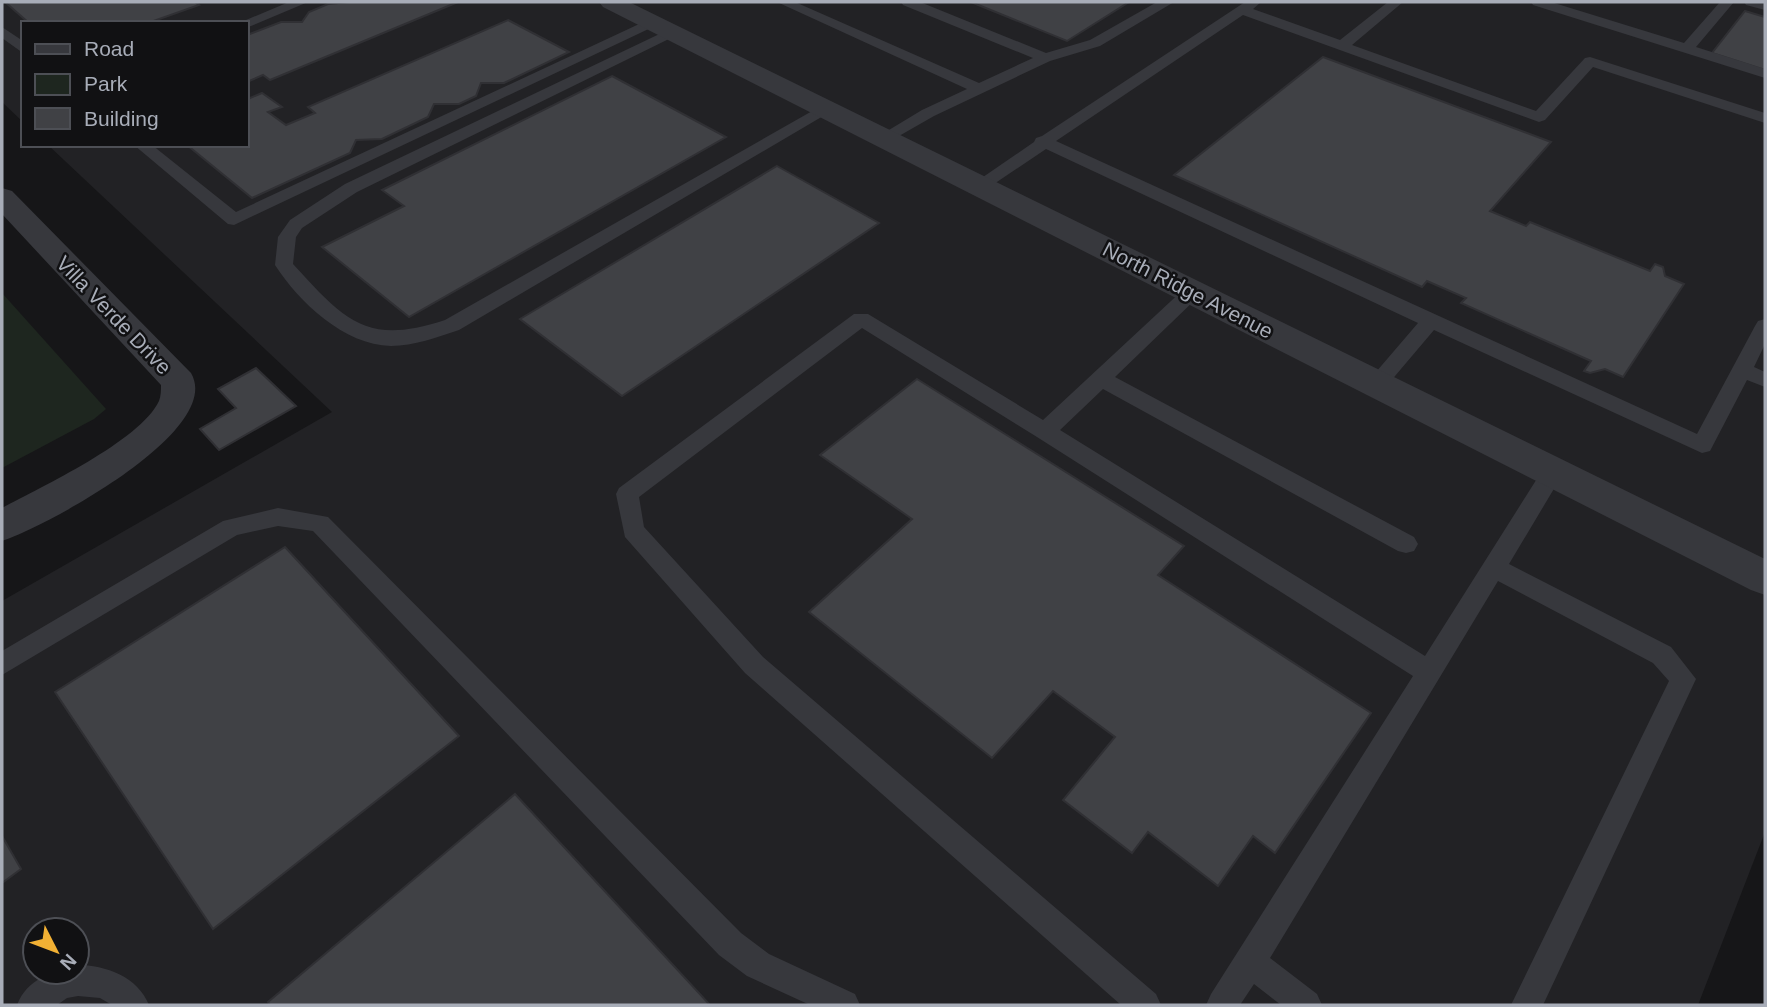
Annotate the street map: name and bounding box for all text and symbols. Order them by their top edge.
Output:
legend [21,21,248,147]
text: Road [84,37,134,60]
text: Park [84,72,128,95]
text: Building [84,107,159,130]
street label: North Ridge Avenue [1099,237,1277,343]
street label: Villa Verde Drive [52,251,176,379]
north arrow [21,916,91,986]
text: N [56,950,81,974]

